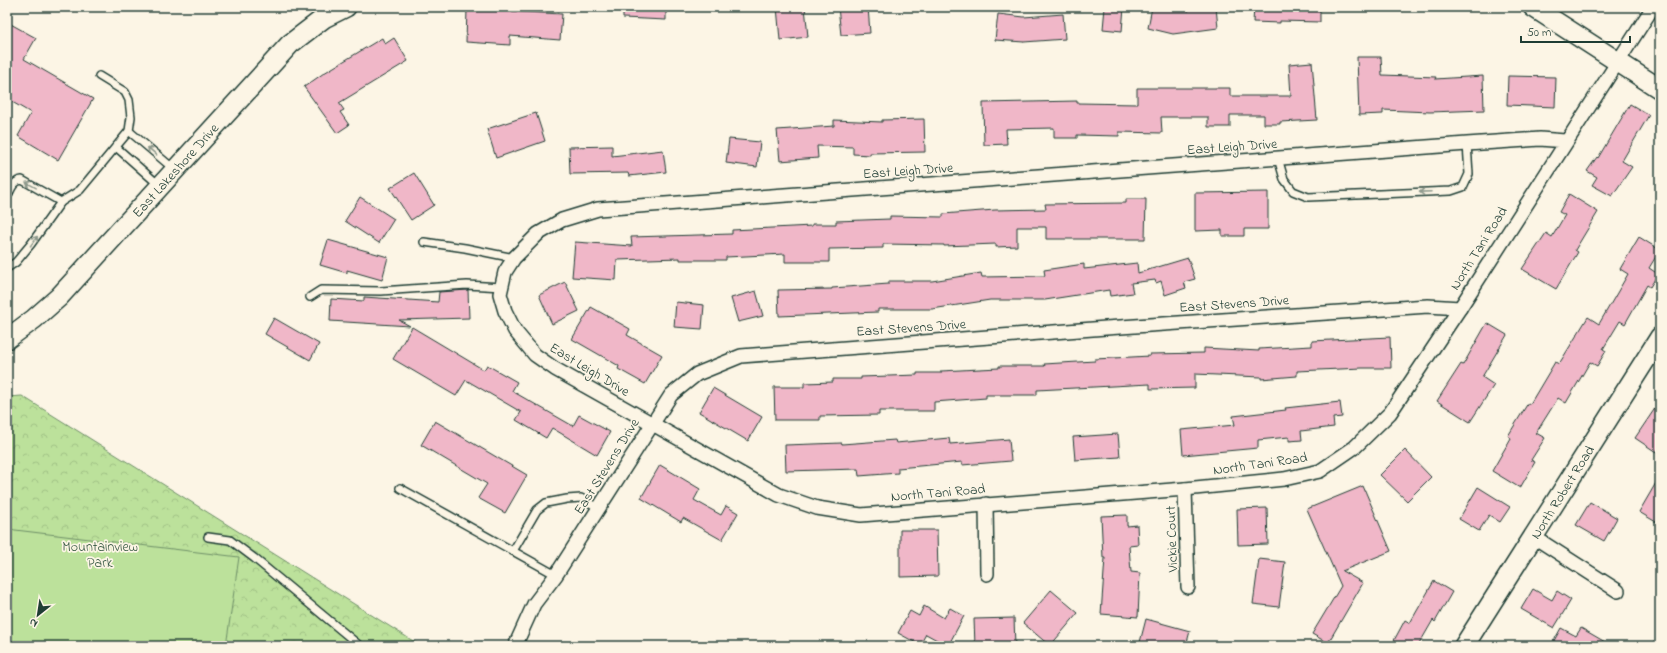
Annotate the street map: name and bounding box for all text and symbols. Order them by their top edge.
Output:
scale bar [1521,18,1630,44]
text: 50 m [1527,24,1551,42]
street label: East Lakeshore Drive [128,119,225,223]
street label: East Leigh Drive [1186,134,1279,162]
one-way arrow [147,146,158,155]
street label: East Leigh Drive [862,158,955,186]
one-way arrow [25,181,37,189]
one-way arrow [1419,189,1432,196]
street label: North Tani Road [1445,203,1513,295]
one-way arrow [30,235,38,246]
street label: East Stevens Drive [1178,290,1291,319]
street label: East Stevens Drive [855,314,968,343]
street label: East Leigh Drive [545,338,634,404]
street label: East Stevens Drive [569,414,646,519]
street label: North Robert Road [1526,442,1601,544]
street label: North Tani Road [1212,447,1309,481]
street label: North Tani Road [890,479,986,508]
street label: Vickie Court [1161,505,1184,574]
park label: Mountainview Park [62,537,138,574]
north arrow [18,595,58,635]
text: N [26,614,41,632]

